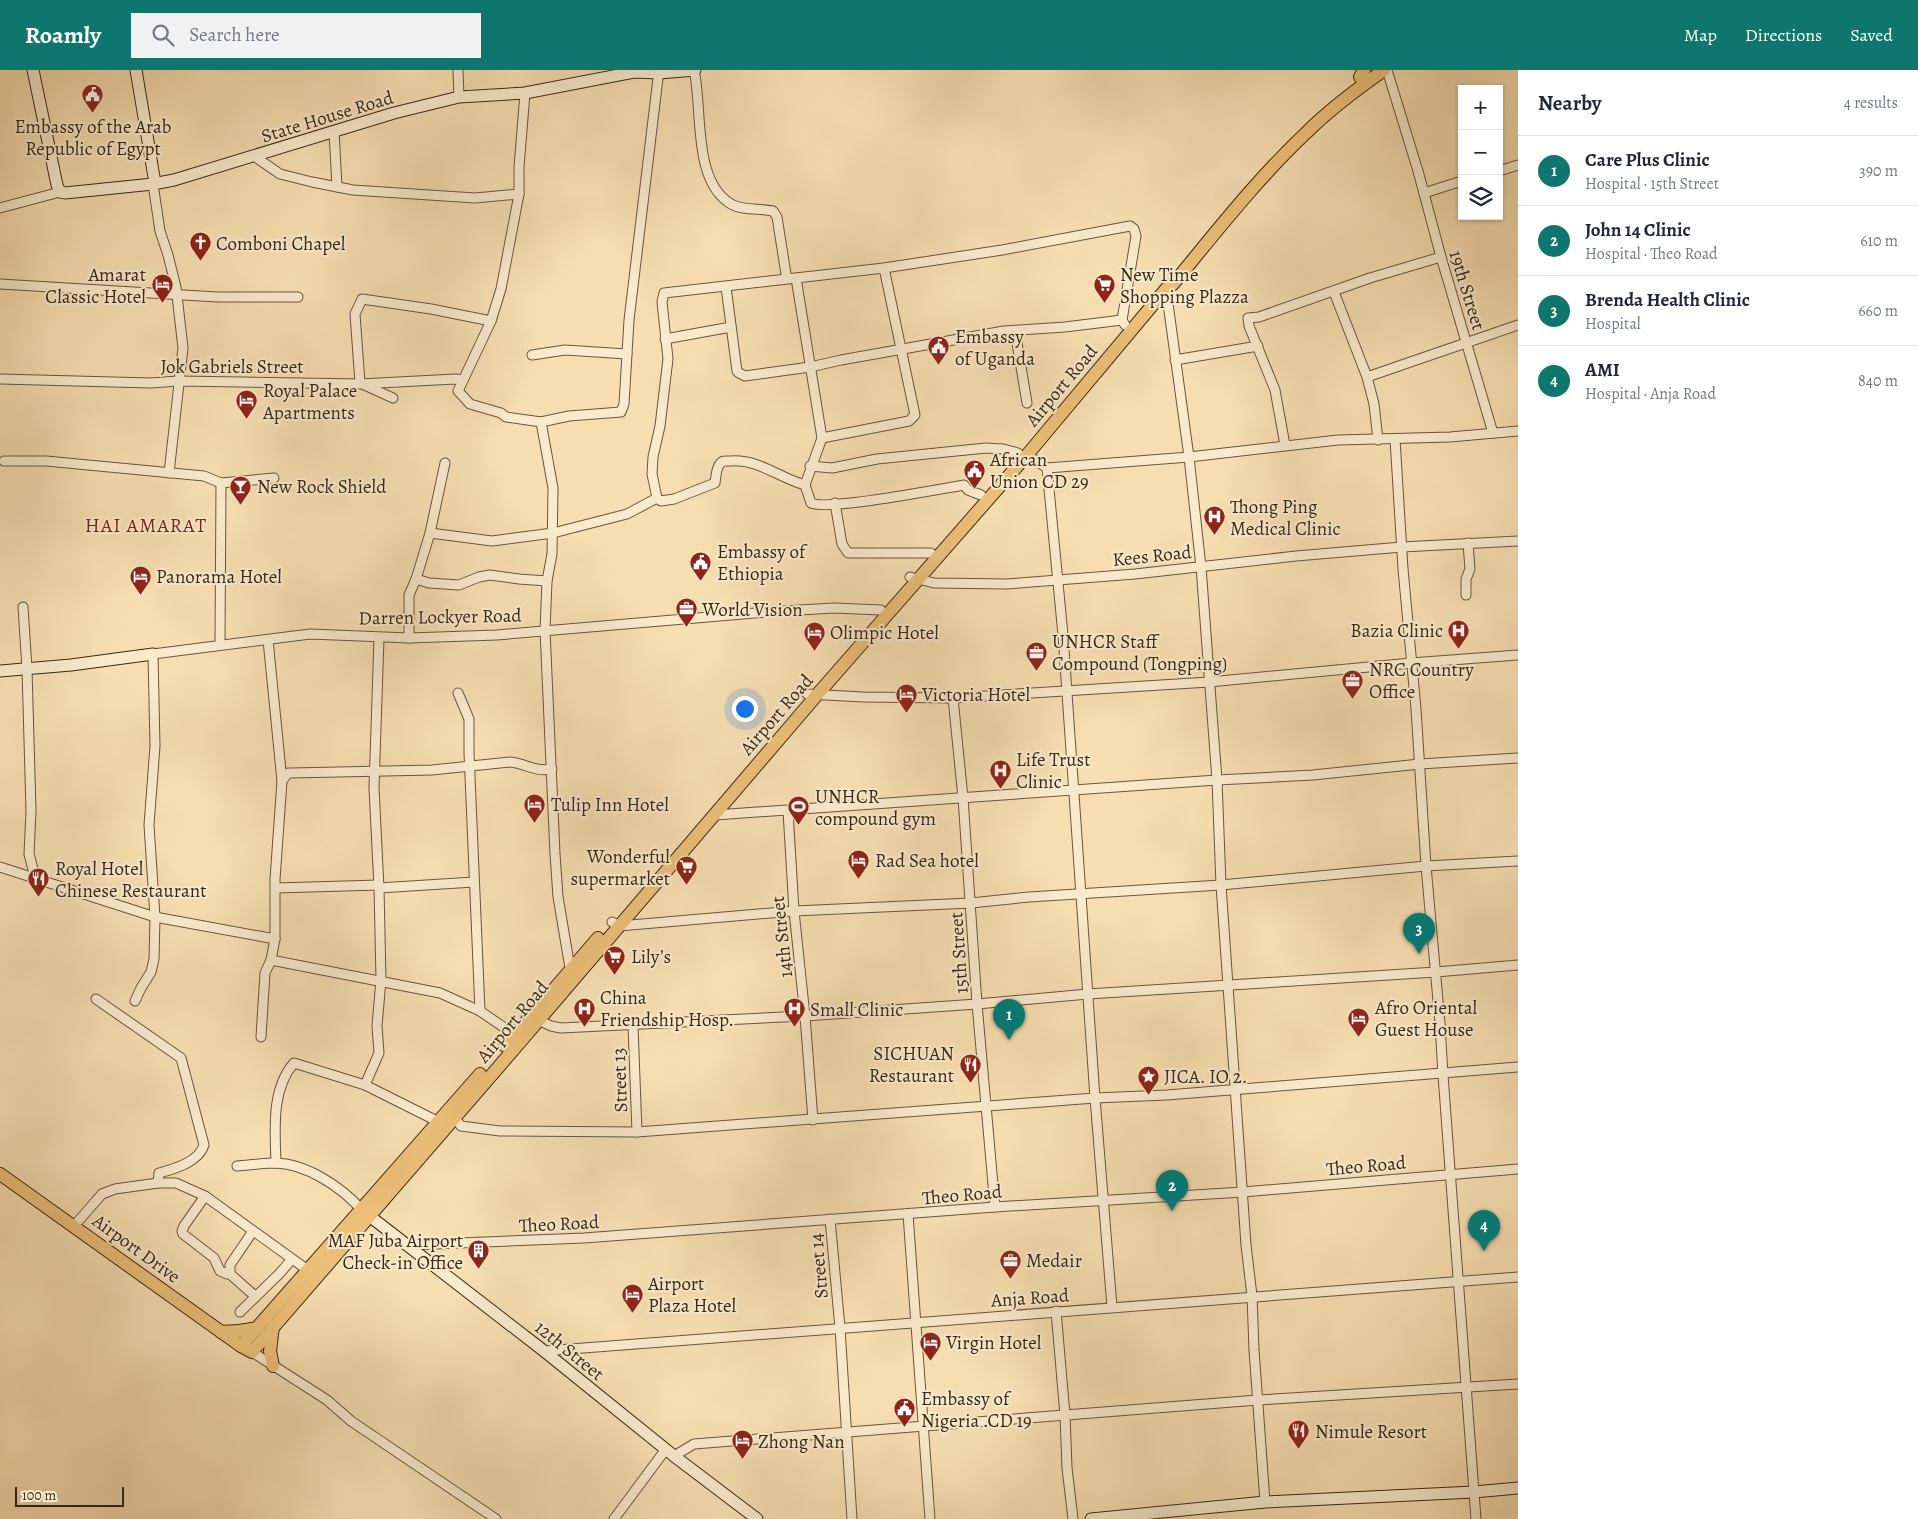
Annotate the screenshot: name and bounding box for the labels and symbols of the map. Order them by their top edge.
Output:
public building icon: Embassy of the Arab Republic of Egypt [81,83,105,114]
street label: State House Road [258,84,397,149]
place label: Embassy of the Arab Republic of Egypt [15,114,171,162]
church icon: Comboni Chapel [188,231,212,262]
place label: Comboni Chapel [216,231,346,257]
street label: 19th Street [1443,247,1491,333]
place label: Amarat Classic Hotel [45,262,146,310]
place label: New Time Shopping Plazza [1120,262,1249,310]
hotel icon: Amarat Classic Hotel [150,273,174,304]
supermarket icon: New Time Shopping Plazza [1092,273,1116,304]
place label: Embassy of Uganda [955,324,1035,372]
public building icon: Embassy of Uganda [927,335,951,366]
street label: Airport Road [1019,338,1104,433]
street label: Jok Gabriels Street [160,354,304,380]
place label: Royal Palace Apartments [262,378,357,426]
hotel icon: Royal Palace Apartments [235,389,259,420]
place label: African Union CD 29 [989,447,1089,495]
public building icon: African Union CD 29 [962,458,986,489]
bar icon: New Rock Shield [229,474,253,505]
place label: New Rock Shield [257,474,387,500]
place label: Thong Ping Medical Clinic [1230,494,1341,542]
hospital icon: Thong Ping Medical Clinic [1202,505,1226,536]
district label: HAI AMARAT [85,512,207,539]
place label: Embassy of Ethiopia [717,539,808,587]
street label: Kees Road [1111,539,1194,573]
public building icon: Embassy of Ethiopia [689,550,713,581]
hotel icon: Panorama Hotel [128,564,152,595]
place label: Panorama Hotel [156,564,282,590]
office icon: World Vision [674,597,698,628]
place label: World Vision [701,597,803,623]
street label: Darren Lockyer Road [358,603,523,631]
place label: Bazia Clinic [1350,618,1443,644]
hospital icon: Bazia Clinic [1447,618,1471,649]
hotel icon: Olimpic Hotel [802,620,826,651]
place label: Olimpic Hotel [830,620,939,646]
place label: UNHCR Staff Compound (Tongping) [1052,629,1227,677]
office icon: UNHCR Staff Compound (Tongping) [1024,640,1048,671]
place label: NRC Country Office [1369,657,1474,705]
street label: Airport Road [734,668,820,762]
office icon: NRC Country Office [1341,668,1365,699]
hotel icon: Victoria Hotel [894,682,918,713]
place label: Victoria Hotel [921,682,1030,708]
your location [732,696,758,722]
place label: Life Trust Clinic [1016,747,1090,795]
hospital icon: Life Trust Clinic [988,758,1012,789]
place label: UNHCR compound gym [815,784,936,832]
hotel icon: Tulip Inn Hotel [523,792,547,823]
place label: Tulip Inn Hotel [551,792,669,818]
sports icon: UNHCR compound gym [787,795,811,826]
place label: Wonderful supermarket [570,844,670,892]
hotel icon: Rad Sea hotel [847,848,871,879]
place label: Rad Sea hotel [875,848,979,874]
supermarket icon: Wonderful supermarket [674,855,698,886]
place label: Royal Hotel Chinese Restaurant [55,856,206,904]
restaurant icon: Royal Hotel Chinese Restaurant [27,867,51,898]
street label: 14th Street [765,895,799,979]
street label: 15th Street [943,911,975,995]
pin: 3 [1403,913,1435,954]
supermarket icon: Lily’s [603,944,627,975]
place label: Lily’s [631,944,671,970]
street label: Airport Road [470,974,555,1069]
place label: China Friendship Hosp. [600,985,734,1033]
place label: Afro Oriental Guest House [1374,995,1478,1043]
hospital icon: China Friendship Hosp. [572,996,596,1027]
hospital icon: Small Clinic [782,997,806,1028]
place label: Small Clinic [810,997,903,1023]
pin: 1 [993,999,1025,1040]
hotel icon: Afro Oriental Guest House [1347,1006,1371,1037]
place label: SICHUAN Restaurant [869,1041,954,1089]
street label: Street 13 [606,1047,634,1113]
restaurant icon: SICHUAN Restaurant [958,1052,982,1083]
place icon: JICA. IO 2. [1136,1064,1160,1095]
place label: JICA. IO 2. [1164,1064,1248,1090]
street label: Theo Road [1325,1149,1408,1182]
pin: 2 [1156,1170,1188,1211]
street label: Theo Road [921,1178,1004,1211]
street label: Airport Drive [86,1207,186,1290]
street label: Theo Road [518,1209,601,1239]
pin: 4 [1468,1210,1500,1251]
place label: MAF Juba Airport Check-in Office [328,1228,463,1276]
street label: Street 14 [803,1232,835,1300]
building icon: MAF Juba Airport Check-in Office [467,1239,491,1270]
office icon: Medair [998,1248,1022,1279]
place label: Medair [1026,1248,1082,1274]
place label: Airport Plaza Hotel [647,1271,737,1319]
hotel icon: Airport Plaza Hotel [620,1282,644,1313]
street label: Anja Road [989,1282,1071,1314]
street label: 12th Street [529,1315,610,1387]
hotel icon: Virgin Hotel [918,1330,942,1361]
place label: Virgin Hotel [945,1330,1042,1356]
place label: Embassy of Nigeria .CD 19 [921,1386,1032,1434]
public building icon: Embassy of Nigeria .CD 19 [893,1397,917,1428]
restaurant icon: Nimule Resort [1287,1419,1311,1450]
place label: Nimule Resort [1315,1419,1427,1445]
hotel icon: Zhong Nan [730,1429,754,1460]
place label: Zhong Nan [758,1429,845,1455]
scale bar [15,1484,124,1507]

